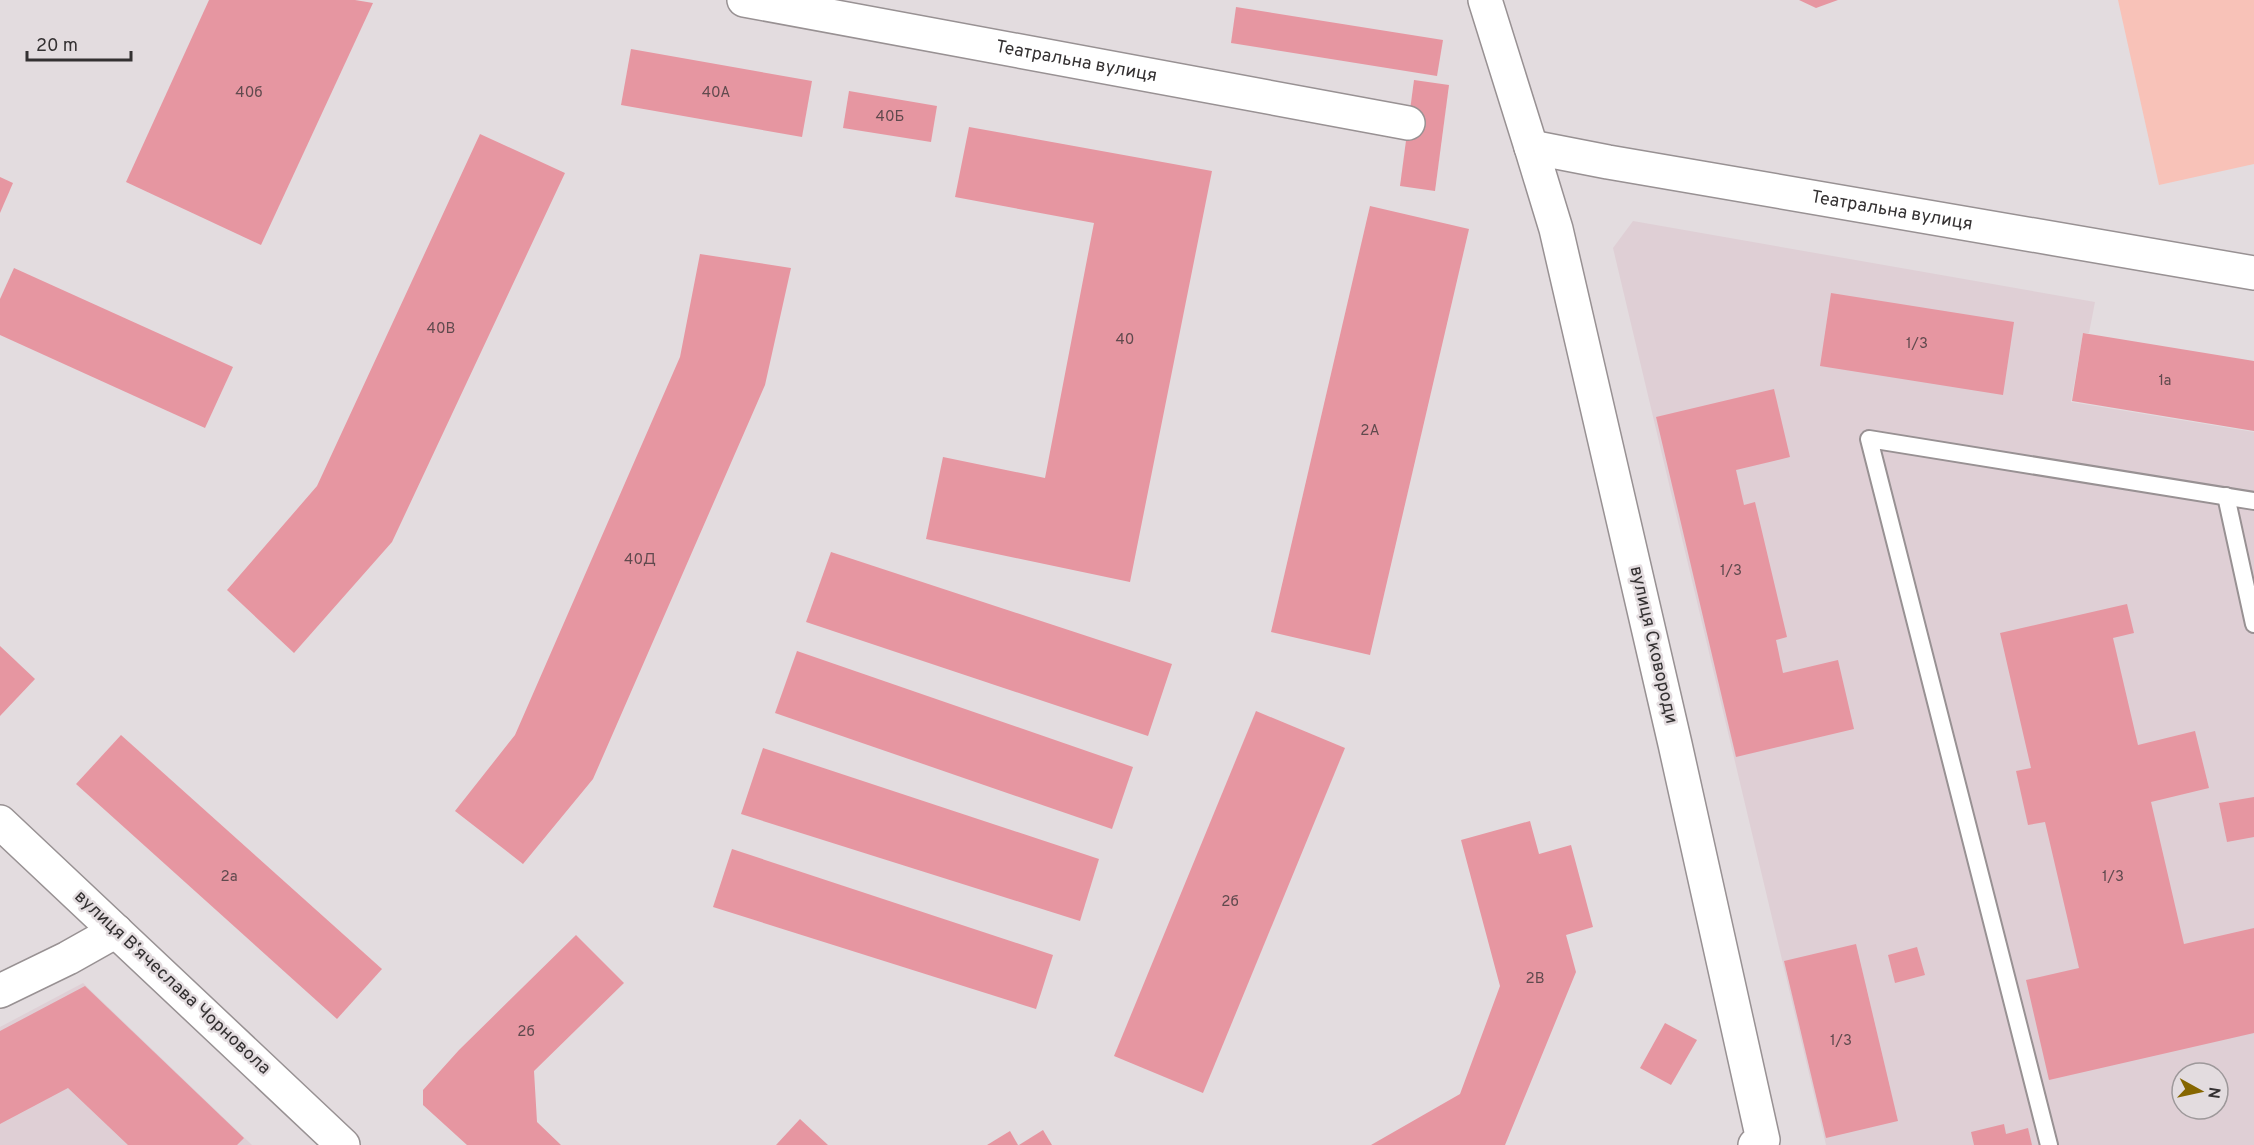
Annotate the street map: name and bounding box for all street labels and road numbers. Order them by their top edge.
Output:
street label: Театральна вулиця [994,35,1159,88]
street label: Театральна вулиця [1809,186,1975,236]
street label: вулиця Сковороди [1624,564,1682,726]
street label: вулиця Вʼячеслава Чорновола [69,886,275,1080]

